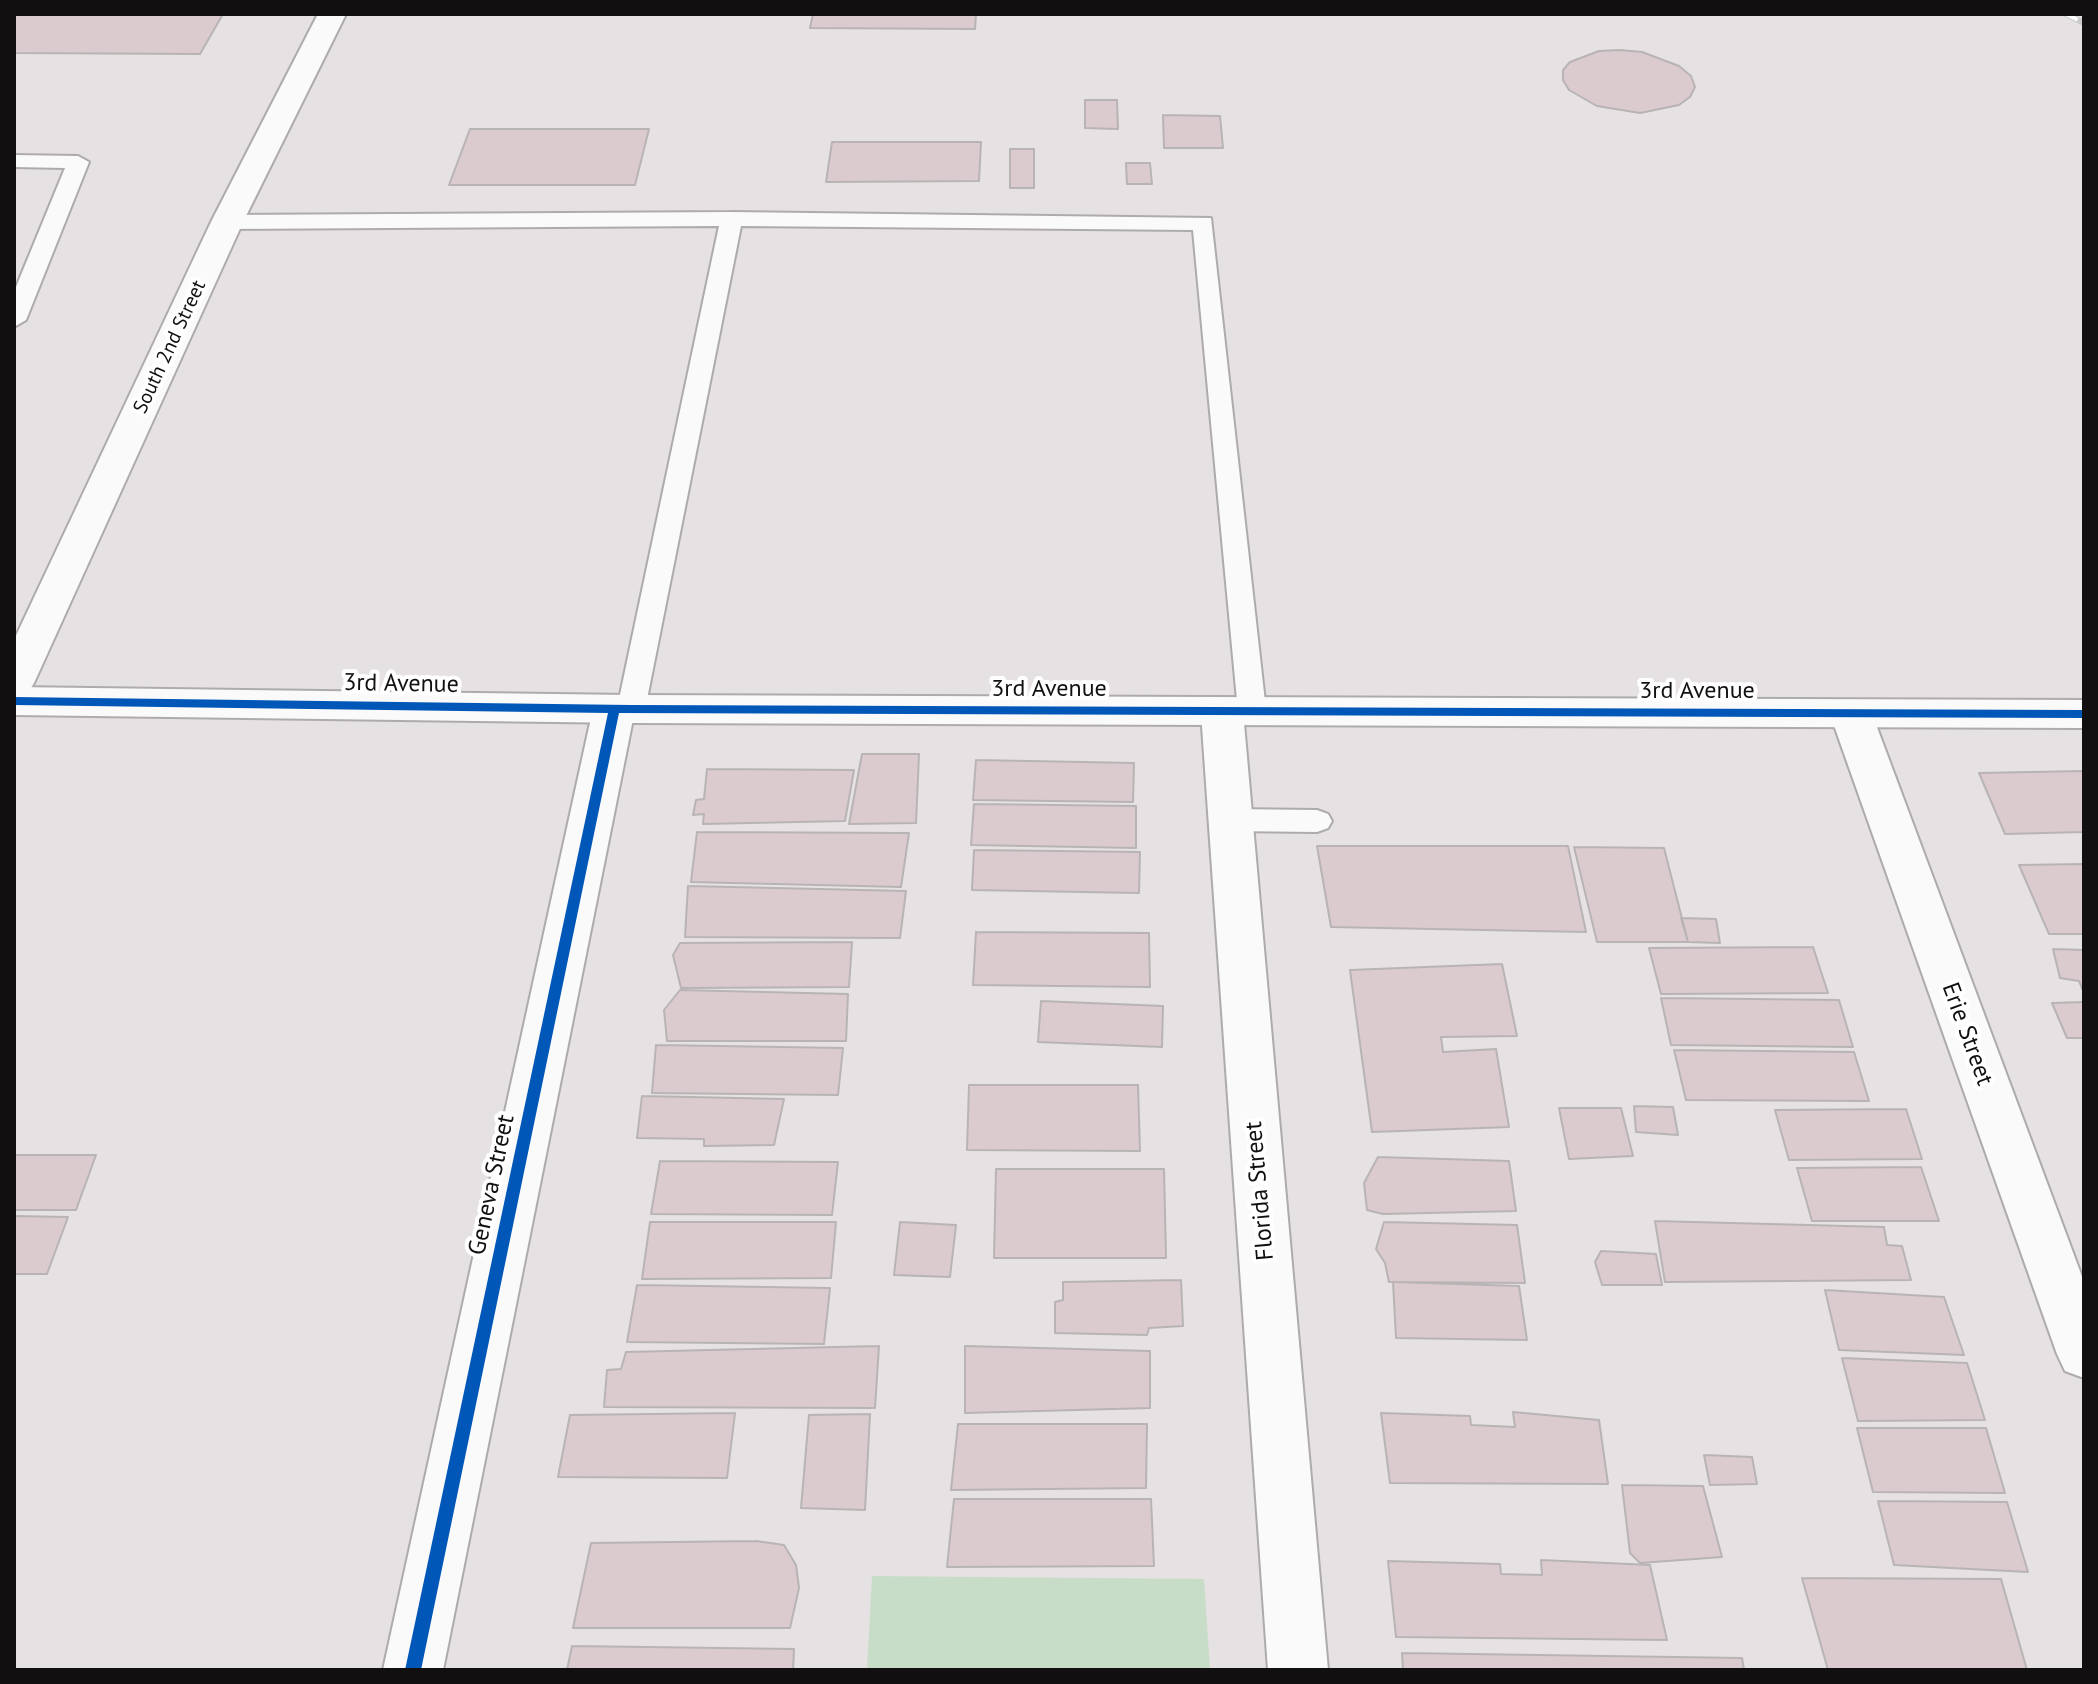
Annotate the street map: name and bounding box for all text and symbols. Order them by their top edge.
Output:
street label: South 2nd Street [129,277,211,417]
street label: 3rd Avenue [343,669,459,699]
street label: 3rd Avenue [991,675,1107,703]
street label: 3rd Avenue [1639,677,1755,705]
street label: Erie Street [1935,979,1999,1089]
street label: Geneva Street [463,1112,521,1258]
street label: Florida Street [1240,1120,1280,1262]

